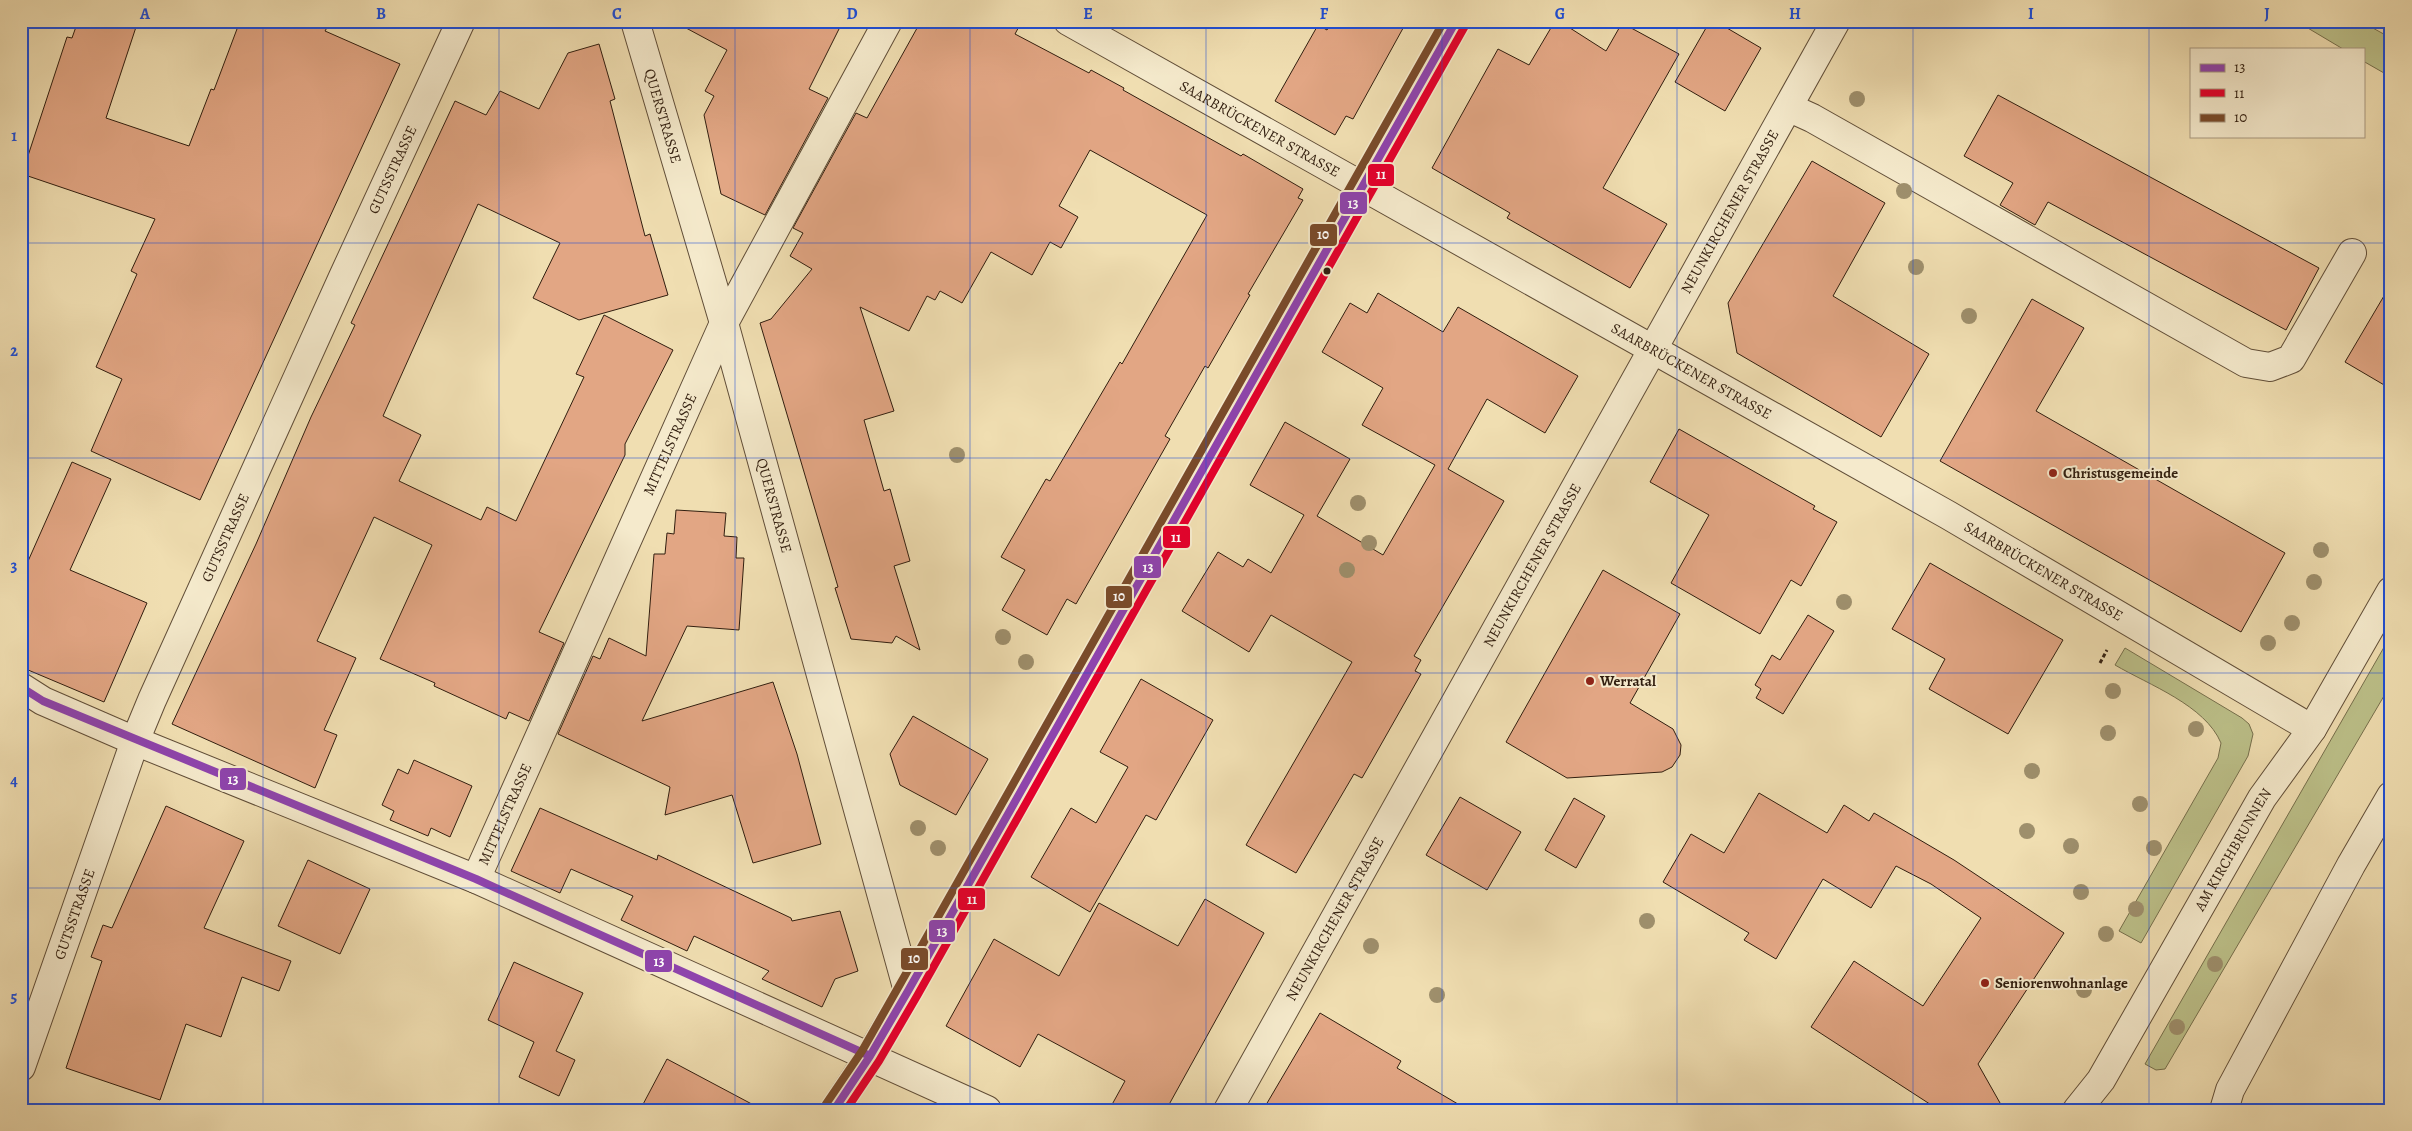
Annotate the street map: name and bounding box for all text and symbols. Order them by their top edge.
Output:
text: A [139,3,151,25]
text: B [376,3,386,25]
text: C [612,3,622,25]
text: D [846,3,858,25]
text: E [1083,3,1093,25]
text: F [1320,3,1329,25]
text: G [1555,3,1565,25]
text: H [1789,3,1801,25]
text: I [2028,3,2034,25]
text: J [2264,3,2270,25]
legend [2190,48,2364,138]
text: 13 [2234,57,2245,77]
street label: QUERSTRASSE [640,66,686,166]
street label: SAARBRÜCKENER STRASSE [1176,76,1344,182]
text: 11 [2234,83,2244,103]
text: 10 [2234,107,2247,127]
street label: GUTSSTRASSE [363,122,421,217]
text: 1 [11,125,17,147]
street label: NEUNKIRCHENER STRASSE [1676,126,1783,297]
line badge: 11 [1367,163,1395,187]
text: 11 [1376,165,1386,184]
line badge: 13 [1339,191,1368,215]
text: 13 [1347,194,1359,213]
line badge: 10 [1309,223,1338,247]
text: 10 [1317,225,1329,244]
unlabelled marker [1322,266,1332,276]
street label: SAARBRÜCKENER STRASSE [1608,318,1775,424]
text: 2 [10,340,18,362]
street label: MITTELSTRASSE [638,390,701,498]
street label: QUERSTRASSE [752,456,797,555]
place label: Christusgemeinde [2063,463,2178,483]
marker: Christusgemeinde [2047,467,2059,479]
street label: NEUNKIRCHENER STRASSE [1478,480,1586,651]
street label: GUTSSTRASSE [197,490,254,585]
street label: SAARBRÜCKENER STRASSE [1960,517,2127,626]
line badge: 11 [1162,525,1191,549]
text: 11 [1171,528,1181,547]
text: 3 [11,555,18,577]
line badge: 13 [1133,555,1162,579]
text: 13 [1142,558,1154,577]
line badge: 10 [1105,585,1133,609]
text: 10 [1113,587,1125,606]
place label: Werratal [1599,671,1656,691]
marker: Werratal [1584,675,1596,687]
street label: MITTELSTRASSE [473,760,536,868]
line badge: 13 [219,767,247,791]
text: 4 [10,770,18,792]
text: 13 [227,770,239,789]
street label: AM KIRCHBRUNNEN [2189,784,2276,915]
street label: NEUNKIRCHENER STRASSE [1281,833,1389,1004]
street label: GUTSSTRASSE [49,866,100,962]
line badge: 11 [957,887,986,911]
text: 11 [967,890,977,909]
line badge: 13 [928,919,956,943]
text: 13 [936,922,948,941]
line badge: 10 [900,947,929,971]
line badge: 13 [644,949,673,973]
text: 10 [908,949,920,968]
text: 13 [653,952,665,971]
place label: Seniorenwohnanlage [1995,973,2128,993]
marker: Seniorenwohnanlage [1979,977,1991,989]
text: 5 [11,986,18,1008]

